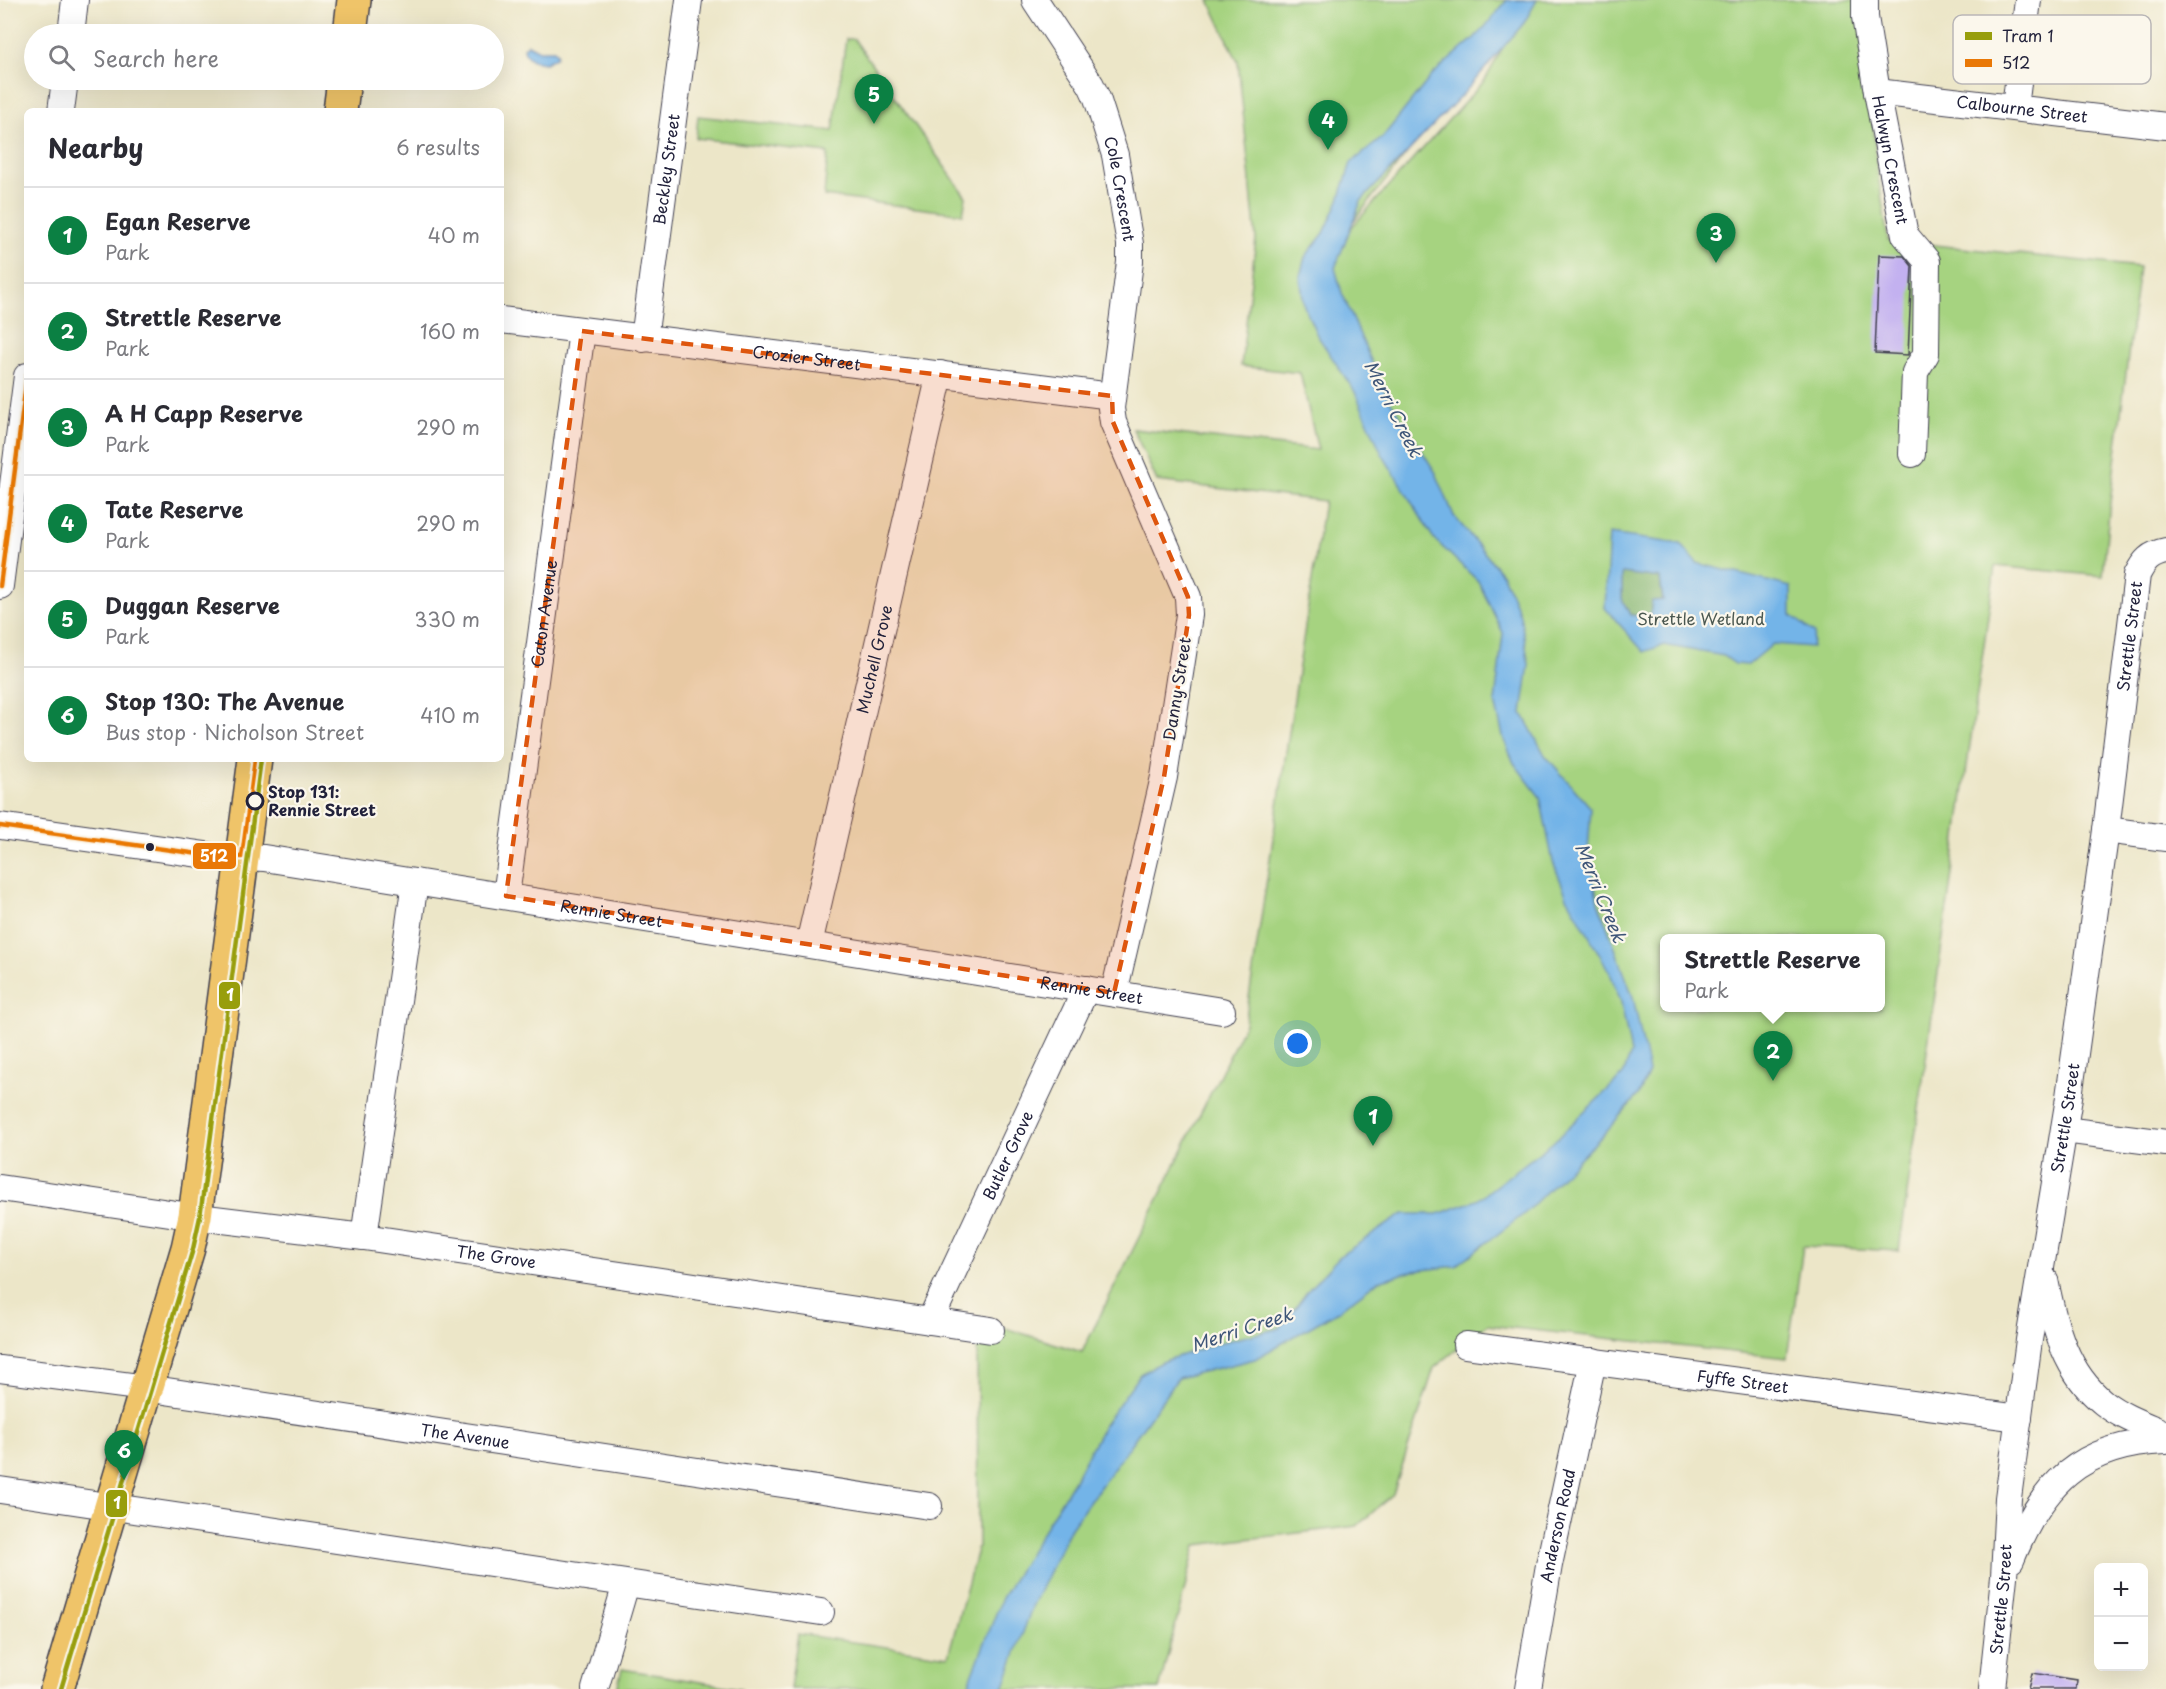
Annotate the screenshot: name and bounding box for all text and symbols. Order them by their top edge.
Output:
legend [1953,15,2151,84]
text: Tram 1 [2002,23,2054,47]
search box [24,24,504,90]
icon: search [45,41,78,74]
text: Search here [93,41,219,74]
text: 512 [2002,50,2030,74]
pin: 5 [854,74,894,124]
street label: Calbourne Street [1955,88,2090,128]
street label: Halwyn Crescent [1867,93,1916,226]
pin: 4 [1308,100,1348,150]
street label: Beckley Street [646,112,685,227]
text: Nearby [48,128,143,167]
text: 6 results [396,132,480,162]
street label: Cole Crescent [1099,133,1142,243]
text: Egan Reserve [105,204,251,237]
pin: 3 [1696,214,1736,263]
text: 1 [63,220,72,250]
text: 40 m [428,220,480,250]
text: Park [105,237,150,267]
text: Strettle Reserve [105,300,282,333]
text: 2 [60,316,75,346]
text: 160 m [420,316,480,346]
text: Park [105,333,150,363]
street label: Crozier Street [751,338,863,376]
water label: Merri Creek [1358,355,1431,462]
text: A H Capp Reserve [105,396,303,429]
text: 3 [61,412,74,442]
text: 290 m [416,412,480,442]
text: Park [105,429,150,459]
text: Tate Reserve [105,492,243,525]
text: 4 [61,508,74,538]
text: 290 m [416,508,480,538]
text: Park [105,525,150,555]
street label: Caton Avenue [524,558,562,669]
street label: Strettle Street [2110,579,2147,693]
text: Duggan Reserve [105,588,280,621]
street label: Muchell Grove [849,603,898,716]
text: 5 [61,604,74,634]
text: 330 m [414,604,480,634]
park label: Strettle Wetland [1637,606,1765,630]
text: Park [105,621,150,651]
street label: Danny Street [1156,635,1196,742]
text: Stop 130: The Avenue [105,684,344,717]
text: 6 [60,700,75,730]
text: 410 m [420,700,480,730]
text: Bus stop · Nicholson Street [105,717,364,747]
place label: Stop 131: Rennie Street [268,779,376,821]
marker: Stop 131: Rennie Street [246,792,264,810]
water label: Merri Creek [1569,839,1634,947]
unlabelled marker [144,841,156,853]
line badge: 512 [192,842,237,870]
text: 512 [200,843,228,867]
street label: Rennie Street [559,892,665,933]
popup [1660,934,1885,1012]
text: Strettle Reserve [1684,942,1861,975]
street label: Rennie Street [1038,969,1145,1009]
text: Park [1684,975,1729,1005]
line badge: 1 [218,981,241,1010]
text: 1 [226,982,234,1006]
your location [1283,1029,1312,1058]
pin: 2 [1754,1032,1792,1081]
street label: Strettle Street [2044,1061,2085,1175]
pin: 1 [1354,1096,1392,1146]
street label: Butler Grove [976,1107,1038,1203]
street label: The Grove [455,1238,538,1273]
water label: Merri Creek [1187,1299,1297,1358]
street label: Fyffe Street [1696,1363,1790,1399]
street label: The Avenue [419,1417,512,1454]
pin: 6 [104,1430,144,1480]
street label: Anderson Road [1533,1466,1580,1584]
line badge: 1 [105,1489,128,1518]
text: 1 [113,1490,121,1514]
street label: Strettle Street [1983,1543,2017,1656]
map controls [2094,1563,2148,1671]
button: + [2094,1563,2148,1617]
button: − [2094,1617,2148,1671]

